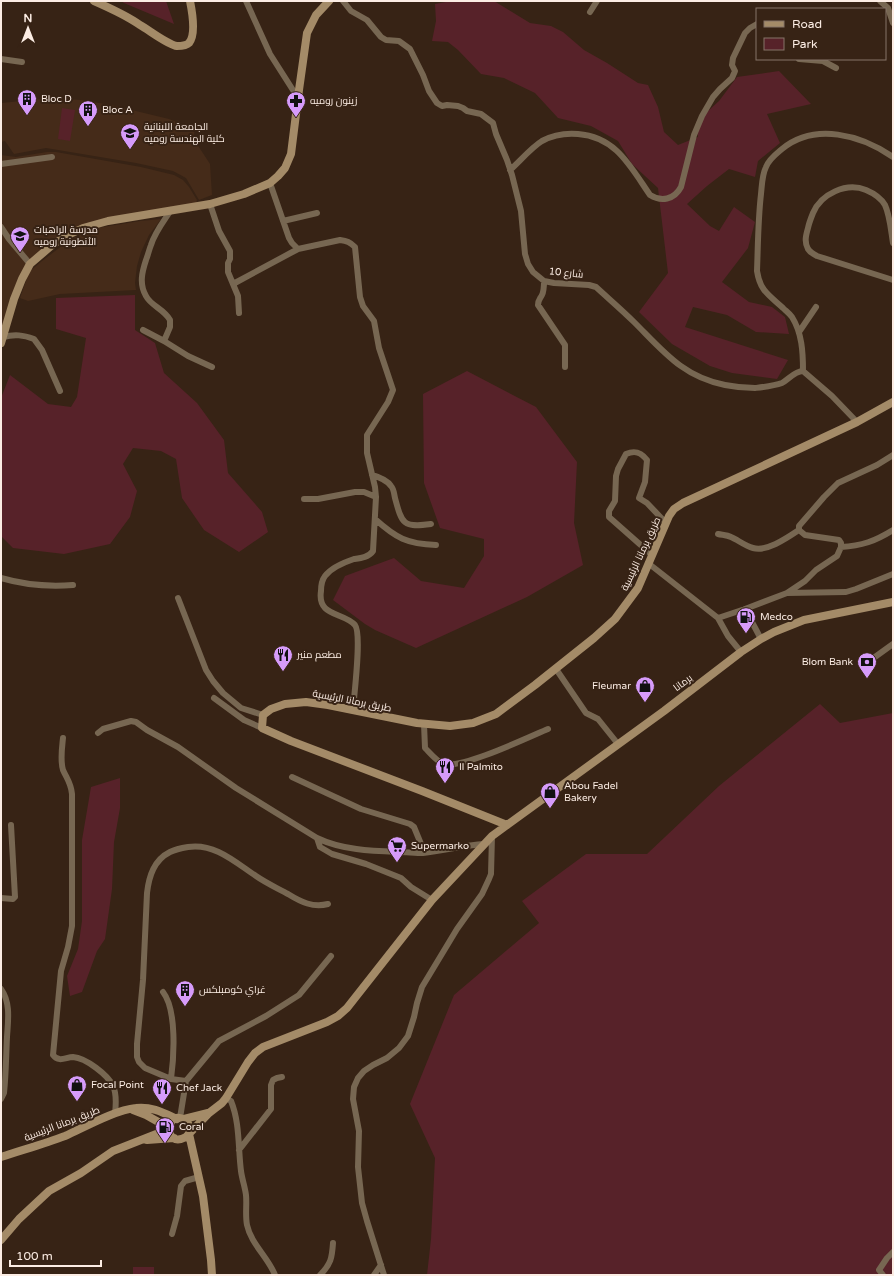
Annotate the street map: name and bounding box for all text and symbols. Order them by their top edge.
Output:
north arrow [8,8,48,48]
legend [756,8,886,60]
text: N [24,12,32,25]
text: Road [792,17,822,31]
text: Park [792,37,818,51]
building icon: Bloc D [16,88,38,116]
pharmacy icon: زينون روميه [285,90,307,118]
place label: Bloc D [41,93,72,105]
place label: زينون روميه [310,95,357,107]
building icon: Bloc A [77,99,99,127]
place label: Bloc A [102,104,133,116]
place label: الجامعة اللبنانية كلية الهندسة روميه [144,121,225,145]
school or university icon: الجامعة اللبنانية كلية الهندسة روميه [119,122,141,150]
place label: مدرسة الراهبات الأنطونية روميه [34,224,98,248]
school or university icon: مدرسة الراهبات الأنطونية روميه [9,225,31,253]
street label: شارع 10 [548,265,584,281]
street label: طريق برمانا الرئيسية [619,515,663,593]
fuel station icon: Medco [735,606,757,634]
place label: Medco [760,611,793,623]
restaurant icon: مطعم منير [272,644,294,672]
place label: مطعم منير [296,649,342,662]
bank icon: Blom Bank [856,651,878,679]
place label: Blom Bank [802,656,854,668]
street label: برمانا [671,672,695,694]
shop icon: Fleumar [634,675,656,703]
place label: Fleumar [592,680,631,692]
street label: طريق برمانا الرئيسية [312,687,392,715]
restaurant icon: Il Palmito [434,756,456,784]
place label: Il Palmito [459,761,503,773]
place label: Abou Fadel Bakery [564,780,618,804]
shop icon: Abou Fadel Bakery [539,781,561,809]
supermarket icon: Supermarko [386,835,408,863]
place label: Supermarko [411,840,469,852]
building icon: غراي كومبلكس [174,979,196,1007]
place label: غراي كومبلكس [199,984,266,997]
shop icon: Focal Point [66,1074,88,1102]
restaurant icon: Chef Jack [151,1077,173,1105]
place label: Focal Point [91,1079,144,1091]
place label: Chef Jack [176,1082,223,1094]
street label: طريق برمانا الرئيسية [22,1104,102,1144]
fuel station icon: Coral [154,1116,176,1144]
place label: Coral [179,1121,204,1133]
scale bar [10,1242,101,1268]
text: 100 m [16,1249,53,1263]

